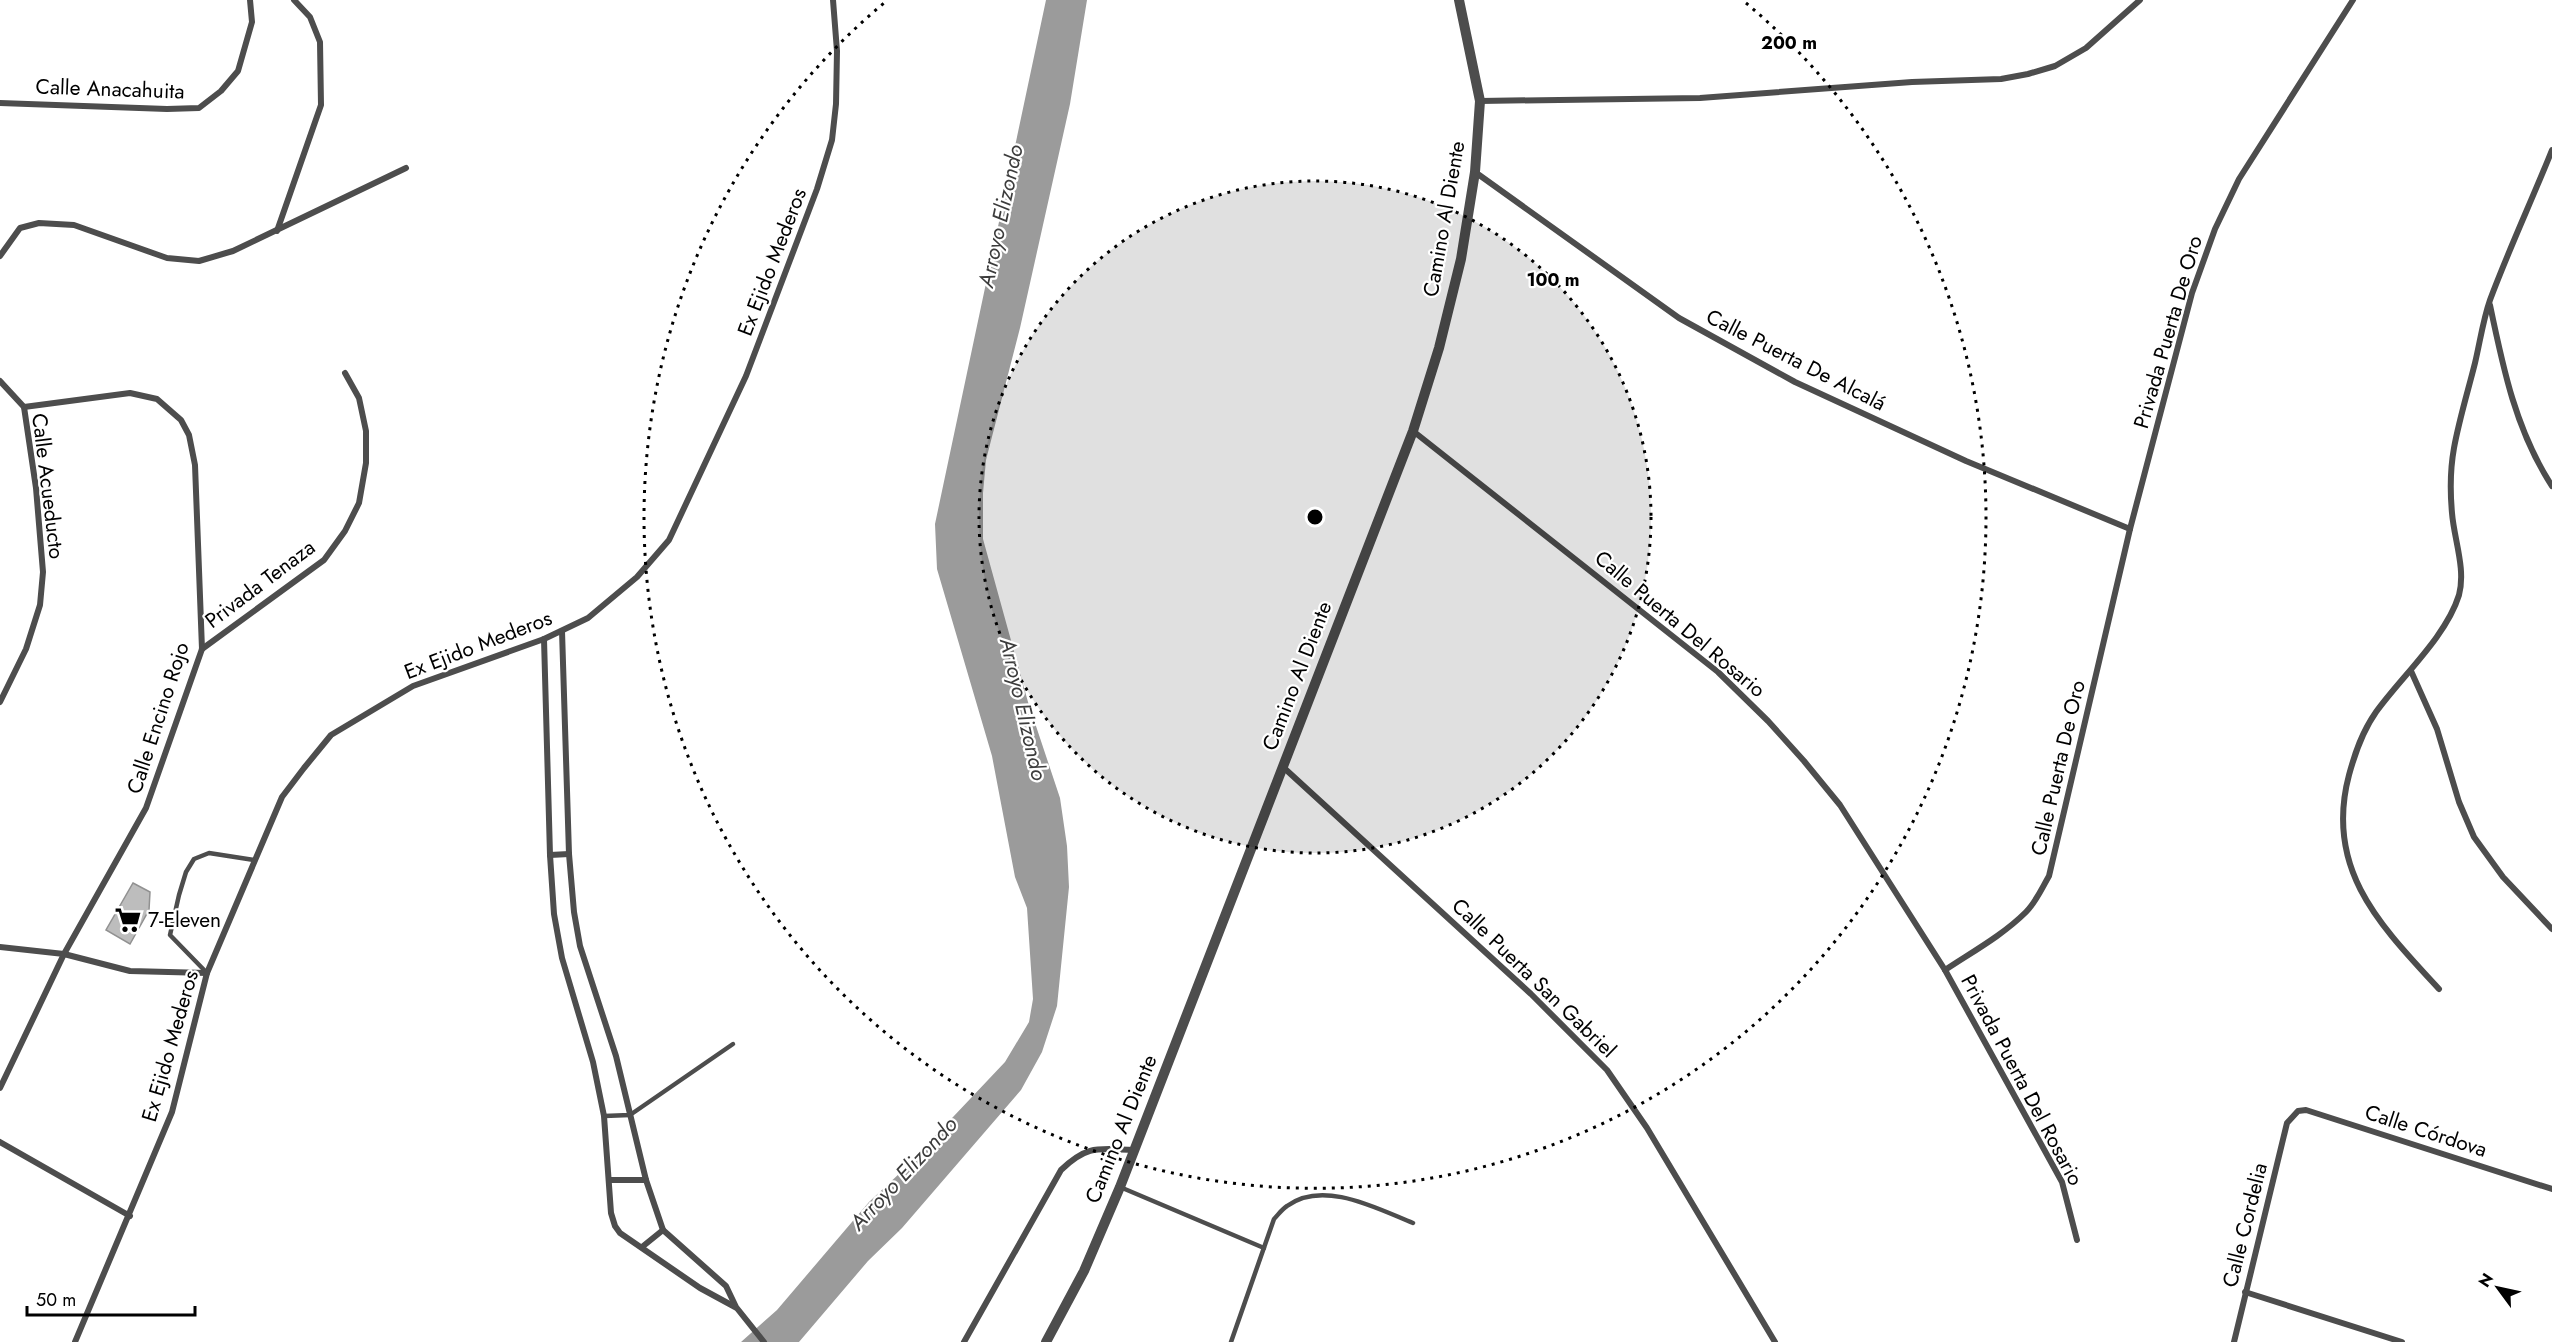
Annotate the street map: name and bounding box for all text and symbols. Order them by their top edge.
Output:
text: 200 m [1761,30,1817,56]
street label: Calle Anacahuita [35,71,185,107]
street label: Camino Al Diente [1416,139,1472,299]
water label: Arroyo Elizondo [969,141,1031,291]
street label: Ex Ejido Mederos [730,184,814,340]
street label: Privada Puerta De Oro [2126,232,2210,432]
text: 100 m [1526,267,1580,293]
street label: Calle Puerta De Alcalá [1701,302,1891,418]
street label: Calle Acueducto [24,411,72,561]
centre of rings [1305,507,1325,527]
street label: Privada Tenaza [199,533,321,635]
street label: Calle Puerta Del Rosario [1588,543,1772,705]
street label: Camino Al Diente [1255,597,1339,755]
street label: Ex Ejido Mederos [400,603,556,687]
water label: Arroyo Elizondo [992,634,1056,784]
street label: Calle Encino Rojo [119,638,197,798]
street label: Calle Puerta De Oro [2023,677,2093,859]
street label: Calle Puerta San Gabriel [1445,891,1623,1065]
supermarket icon: 7-Eleven [113,905,143,935]
place label: 7-Eleven [148,905,221,935]
street label: Ex Ejido Mederos [134,967,206,1125]
street label: Privada Puerta Del Rosario [1954,969,2090,1191]
street label: Camino Al Diente [1078,1050,1164,1208]
street label: Calle Córdova [2361,1097,2491,1165]
water label: Arroyo Elizondo [841,1109,965,1238]
street label: Calle Cordelia [2215,1160,2275,1290]
north arrow [2468,1258,2528,1318]
text: N [2473,1269,2499,1292]
scale bar [27,1279,195,1317]
text: 50 m [36,1287,76,1313]

